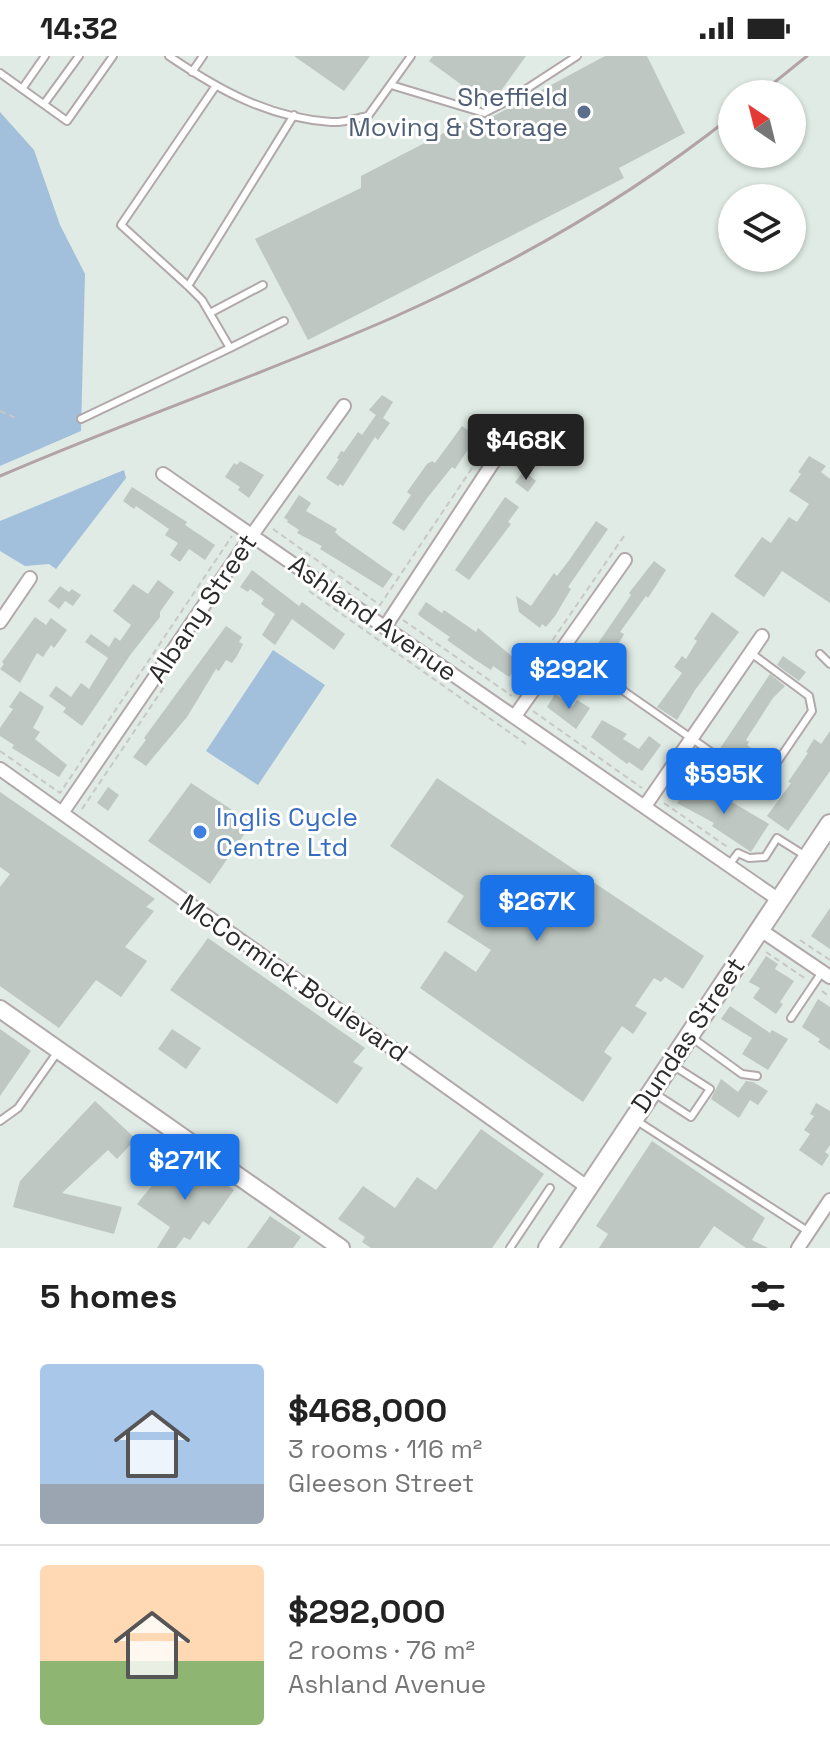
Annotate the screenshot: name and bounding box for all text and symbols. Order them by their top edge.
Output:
text: 14:32 [40,9,118,48]
place label: Sheffield Moving & Storage [348,80,568,144]
north arrow [718,80,806,168]
map controls [718,80,806,272]
marker: Sheffield Moving & Storage [575,103,593,121]
button: layers [718,184,806,272]
pin: $468K [470,414,582,482]
text: $468K [486,423,566,457]
street label: Albany Street [140,527,264,689]
street label: Ashland Avenue [282,547,464,689]
pin: $292K [513,643,625,711]
text: $292K [530,652,608,686]
pin: $595K [668,748,780,816]
text: $595K [684,757,764,791]
place label: Inglis Cycle Centre Ltd [216,800,358,864]
marker: Inglis Cycle Centre Ltd [191,823,209,841]
pin: $267K [481,875,593,943]
text: $267K [498,884,576,918]
street label: McCormick Boulevard [173,886,415,1070]
street label: Dundas Street [623,951,753,1119]
pin: $271K [129,1134,241,1202]
text: $271K [148,1143,222,1177]
icon: filters [746,1274,790,1318]
text: 5 homes [40,1275,177,1318]
text: $468,000 [288,1389,447,1432]
icon: home [104,1396,200,1492]
text: 3 rooms · 116 m² [288,1432,482,1466]
text: Gleeson Street [288,1466,474,1500]
text: $292,000 [288,1590,446,1633]
icon: home [104,1597,200,1693]
text: 2 rooms · 76 m² [288,1633,475,1667]
text: Ashland Avenue [288,1667,486,1701]

